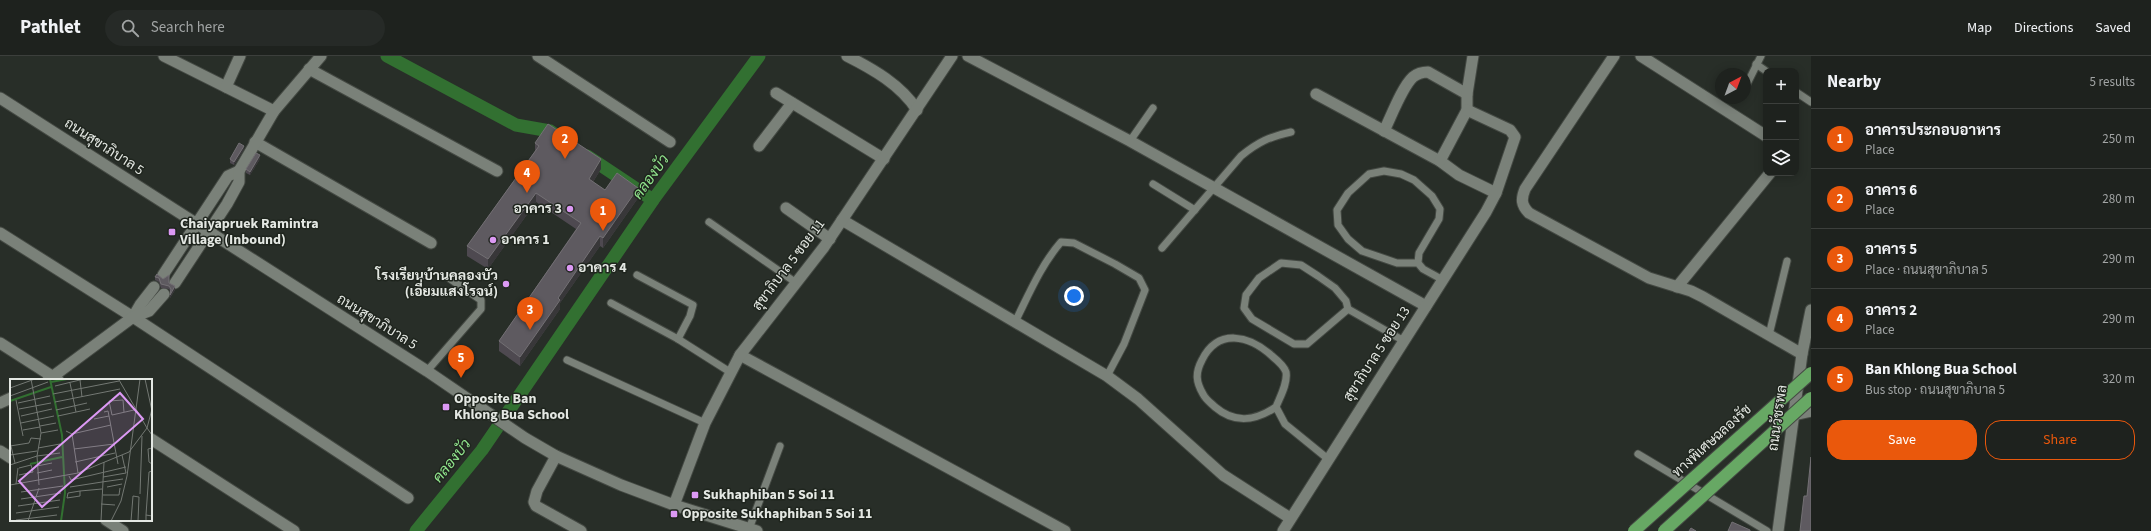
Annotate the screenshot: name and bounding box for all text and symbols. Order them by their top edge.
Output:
search box [105,10,385,46]
text: Pathlet [20,14,81,41]
icon: search [119,17,141,39]
text: Search here [151,17,225,38]
text: Map [1967,18,1992,38]
text: Directions [2014,18,2073,38]
text: Saved [2095,18,2131,38]
north arrow [1715,68,1751,104]
map controls [1763,68,1799,176]
button: + [1763,68,1799,104]
text: Nearby [1827,70,1881,94]
text: 5 results [2090,73,2135,91]
button: − [1763,104,1799,140]
street label: ถนนสุขาภิบาล 5 [60,114,148,180]
text: อาคารประกอบอาหาร [1865,120,2001,141]
pin: 2 [552,126,578,159]
text: 1 [1837,130,1843,148]
text: 250 m [2102,130,2135,148]
button: layers [1763,140,1799,176]
text: Place [1865,141,1894,159]
water label: คลองบัว [628,150,675,204]
pin: 4 [514,160,540,193]
text: อาคาร 6 [1865,180,1917,201]
text: 2 [1837,190,1843,208]
text: 280 m [2102,190,2135,208]
pin: 1 [590,198,616,231]
place label: อาคาร 3 [513,199,562,219]
text: Place [1865,201,1894,219]
marker: อาคาร 3 [565,204,575,214]
place label: Chaiyapruek Ramintra Village (Inbound) [179,214,319,250]
street label: สุขาภิบาล 5 ซอย 11 [748,215,830,315]
marker: Chaiyapruek Ramintra Village (Inbound) [167,227,177,237]
place label: อาคาร 1 [501,230,550,250]
marker: อาคาร 1 [488,235,498,245]
text: อาคาร 5 [1865,239,1917,260]
text: 3 [1837,250,1843,268]
text: 290 m [2102,250,2135,268]
place label: อาคาร 4 [578,258,627,278]
text: Place · ถนนสุขาภิบาล 5 [1865,261,1988,279]
marker: อาคาร 4 [565,263,575,273]
place label: โรงเรียนบ้านคลองบัว (เอี่ยมแสงโรจน์) [374,266,498,302]
marker: โรงเรียนบ้านคลองบัว (เอี่ยมแสงโรจน์) [501,279,511,289]
your location [1064,286,1084,306]
street label: ถนนสุขาภิบาล 5 [333,289,421,355]
pin: 3 [517,297,543,330]
text: อาคาร 2 [1865,300,1917,321]
street label: สุขาภิบาล 5 ซอย 13 [1339,302,1415,406]
text: 4 [1837,310,1843,328]
text: 290 m [2102,310,2135,328]
text: Place [1865,321,1894,339]
pin: 5 [448,345,474,378]
text: Ban Khlong Bua School [1865,359,2017,380]
text: 5 [1837,370,1843,388]
text: 320 m [2102,370,2135,388]
inset map [10,379,152,521]
text: Bus stop · ถนนสุขาภิบาล 5 [1865,381,2005,399]
street label: ถนนวัชรพล [1763,384,1793,452]
place label: Opposite Ban Khlong Bua School [454,389,569,425]
street label: ทางพิเศษฉลองรัช [1668,400,1756,482]
marker: Opposite Ban Khlong Bua School [441,402,451,412]
button: Save [1827,420,1977,460]
button: Share [1985,420,2135,460]
water label: คลองบัว [428,434,476,487]
place label: Sukhaphiban 5 Soi 11 [703,485,835,505]
marker: Sukhaphiban 5 Soi 11 [690,490,700,500]
place label: Opposite Sukhaphiban 5 Soi 11 [682,504,872,524]
marker: Opposite Sukhaphiban 5 Soi 11 [669,509,679,519]

